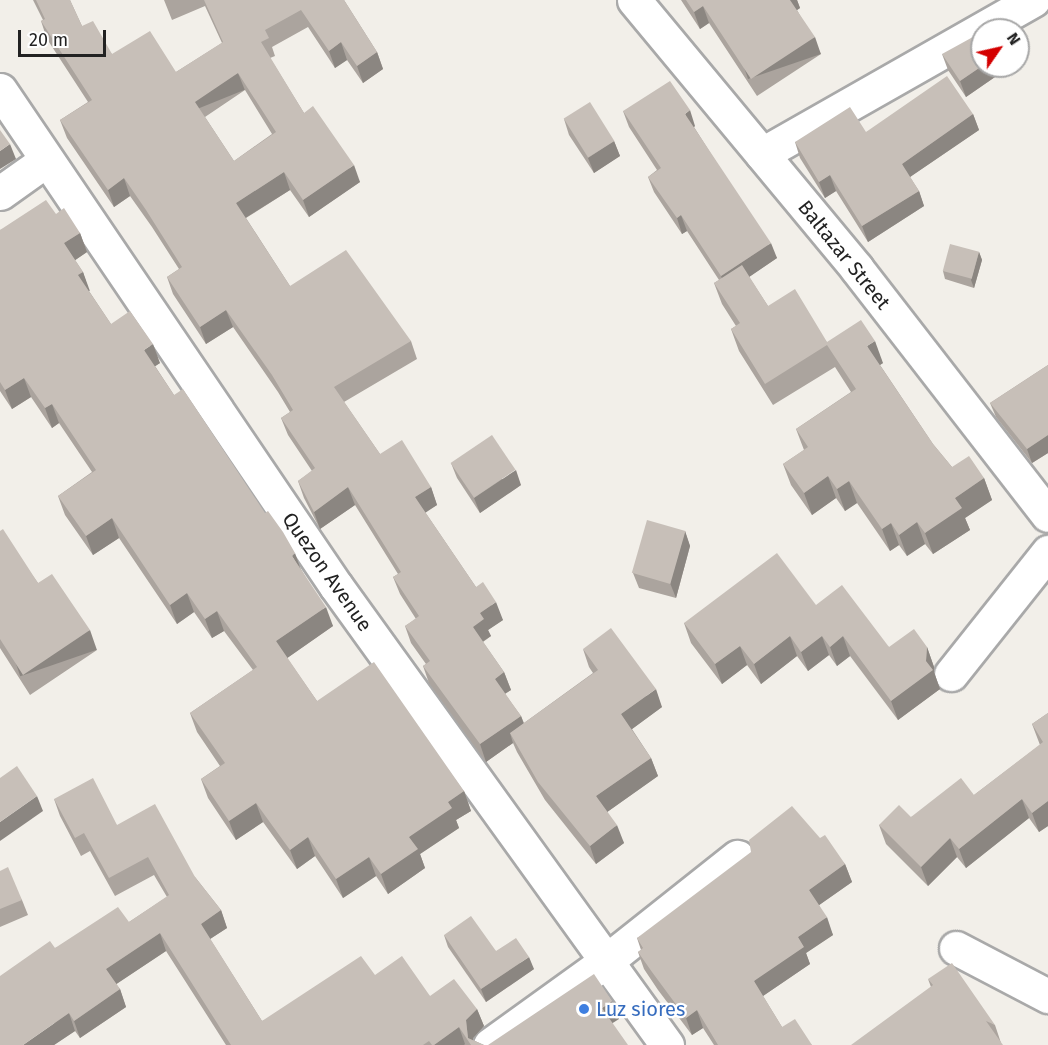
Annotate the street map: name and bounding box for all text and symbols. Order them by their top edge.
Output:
scale bar [21,18,110,56]
north arrow [970,18,1030,78]
text: 20 m [29,29,68,51]
text: N [1003,29,1025,48]
street label: Baltazar Street [793,196,895,314]
street label: Quezon Avenue [277,508,377,636]
place label: Luz siores [596,997,685,1021]
marker: Luz siores [577,1002,591,1016]

